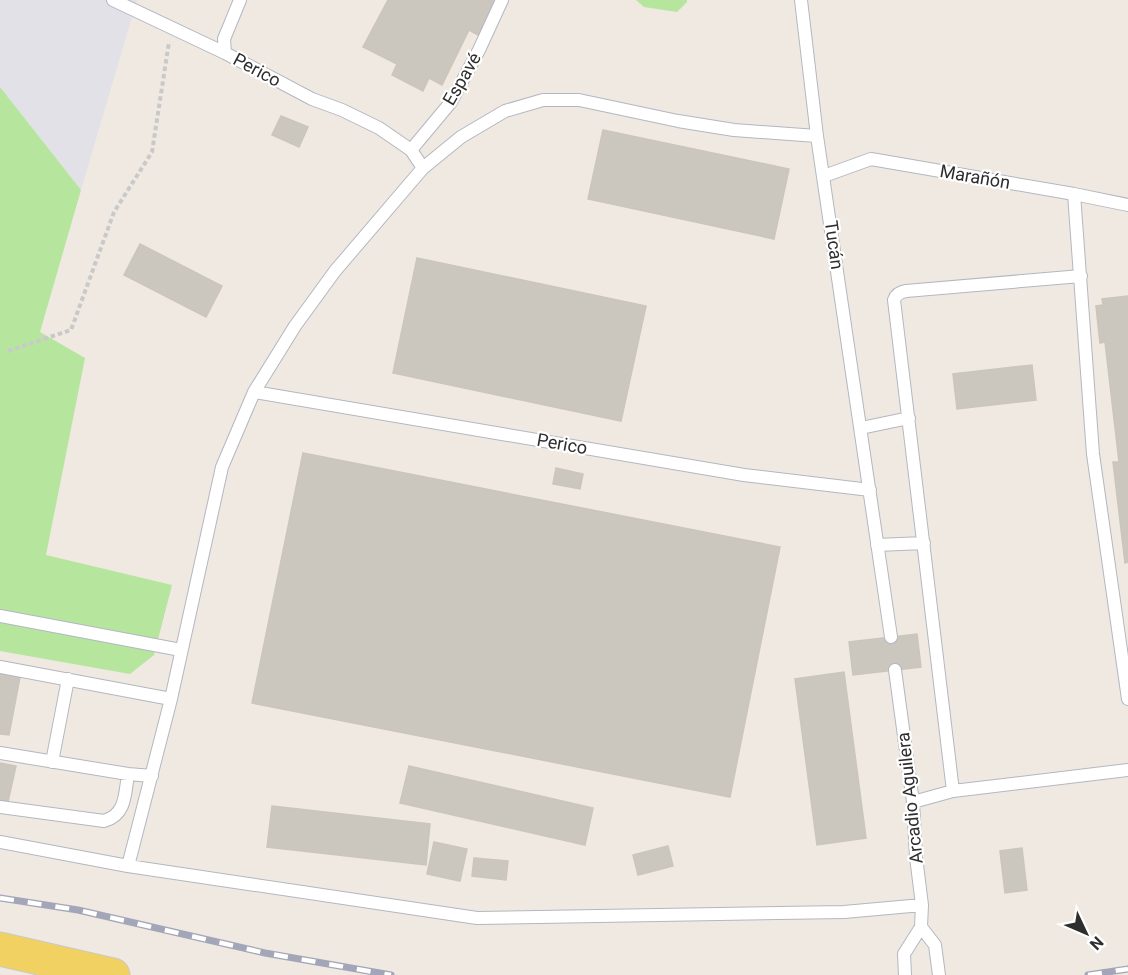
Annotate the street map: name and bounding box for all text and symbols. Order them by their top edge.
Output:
street label: Perico [230,48,285,91]
street label: Espavé [438,49,485,109]
street label: Marañón [938,160,1012,193]
street label: Tucán [821,219,848,271]
street label: Perico [535,429,589,458]
street label: Arcadio Aguilera [892,731,927,865]
north arrow [1056,903,1116,963]
text: N [1086,932,1107,954]

